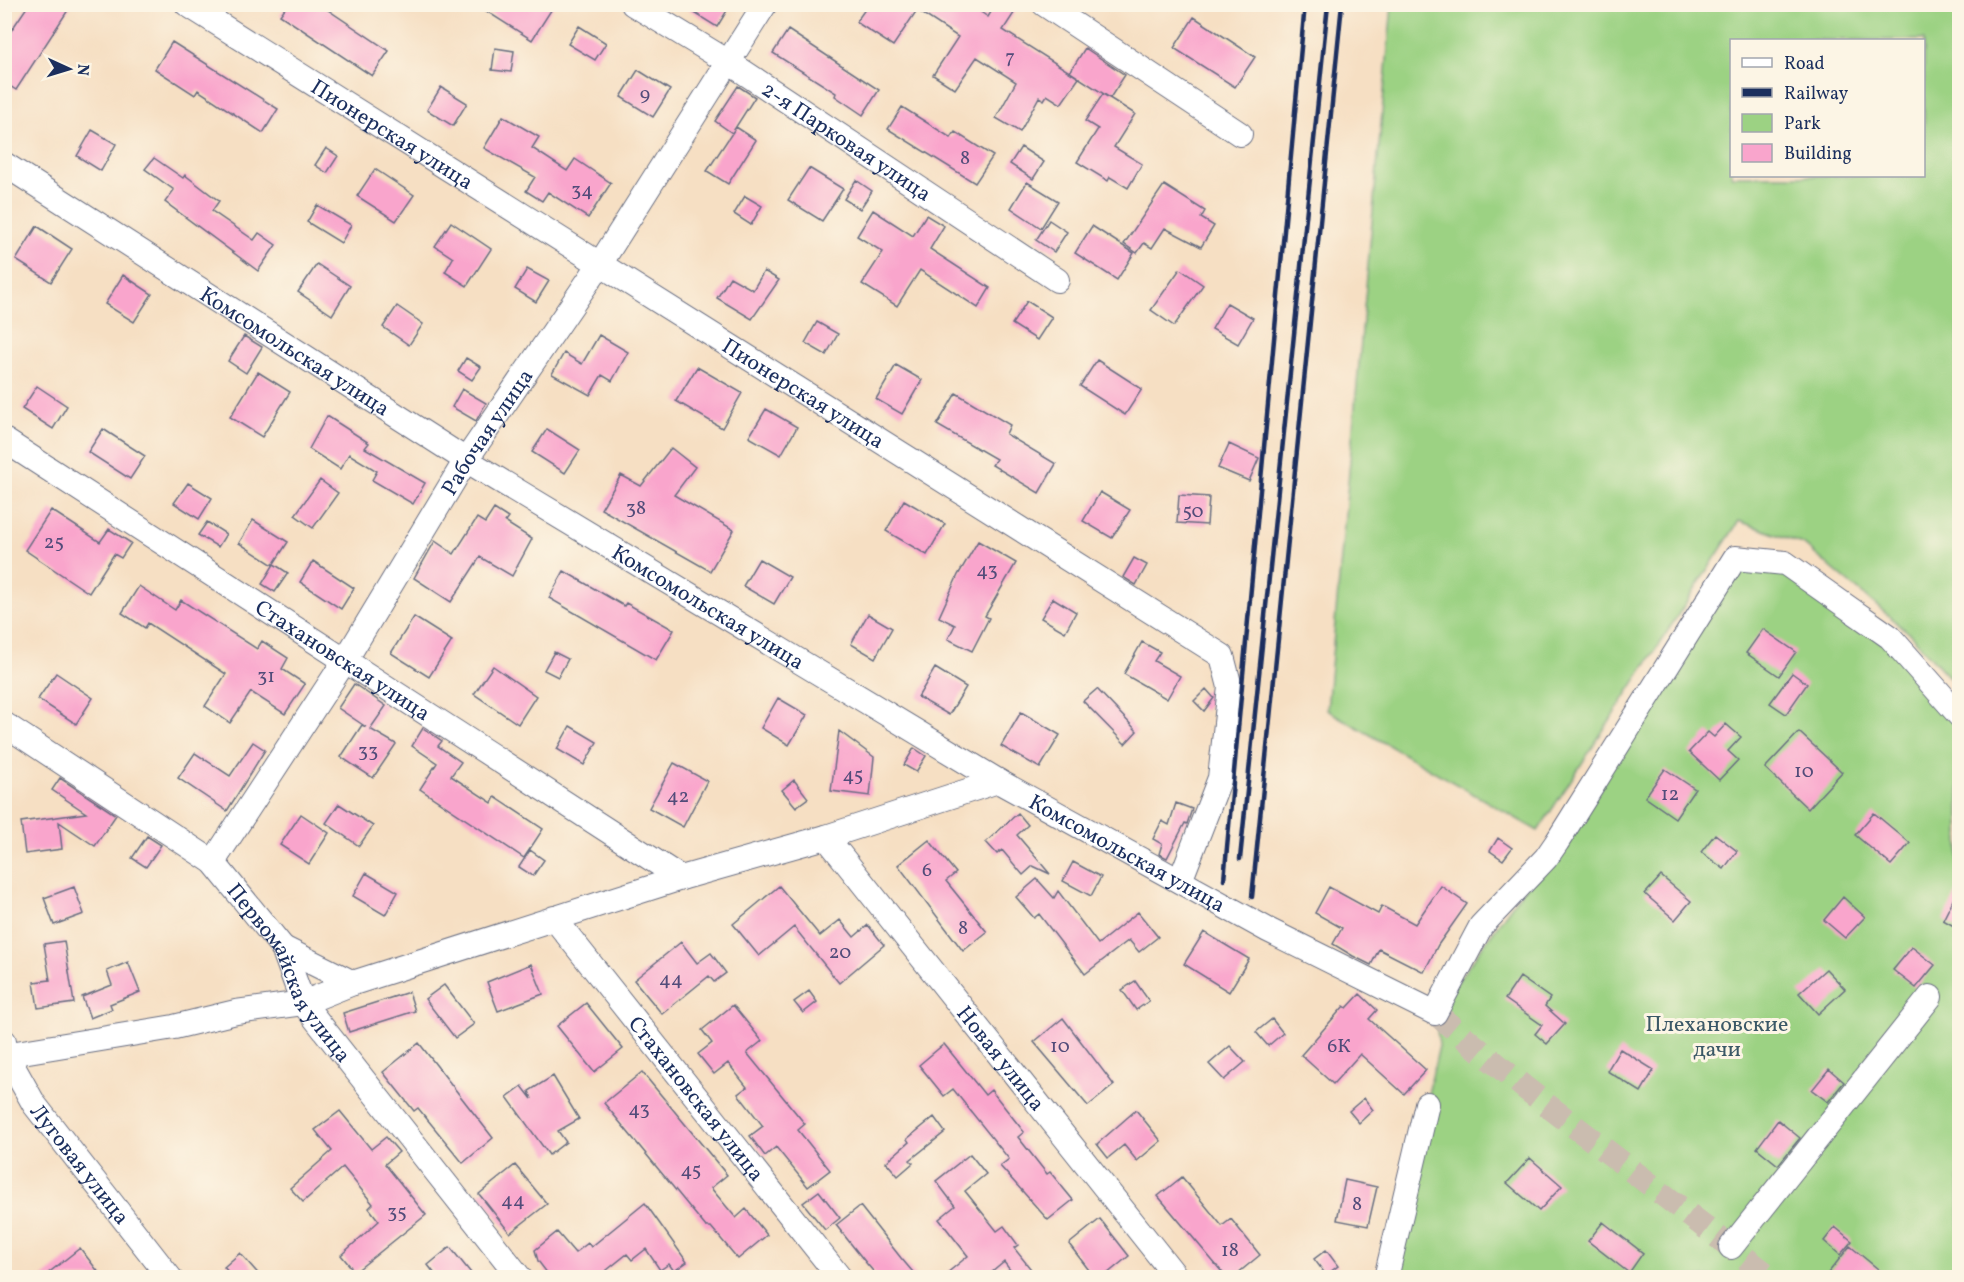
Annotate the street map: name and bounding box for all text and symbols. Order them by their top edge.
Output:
north arrow [39,39,99,99]
legend [1730,39,1925,177]
house number: 7 [1005,44,1015,72]
text: Road [1784,52,1825,77]
text: N [71,63,93,77]
street label: Пионерская улица [304,73,479,199]
street label: 2-я Парковая улица [755,75,937,210]
house number: 9 [640,81,650,109]
text: Railway [1784,82,1848,107]
text: Park [1784,112,1821,137]
text: Building [1784,142,1852,167]
house number: 8 [960,145,970,173]
house number: 34 [571,177,593,205]
street label: Комсомольская улица [193,280,395,425]
street label: Пионерская улица [715,332,890,458]
street label: Рабочая улица [435,363,542,502]
house number: 38 [626,495,646,523]
house number: 50 [1182,498,1204,526]
house number: 25 [44,529,64,557]
street label: Комсомольская улица [605,538,810,679]
house number: 43 [976,557,998,585]
street label: Стахановская улица [248,593,436,730]
house number: 31 [257,663,275,691]
house number: 33 [358,738,378,766]
house number: 10 [1794,758,1814,786]
house number: 45 [843,762,863,790]
house number: 12 [1661,781,1679,809]
house number: 42 [667,783,689,811]
street label: Комсомольская улица [1022,788,1230,921]
house number: 6 [922,857,932,885]
street label: Первомайская улица [218,877,357,1070]
house number: 8 [958,915,968,943]
house number: 20 [829,939,851,967]
house number: 44 [659,966,683,994]
street label: Новая улица [948,1000,1051,1119]
street label: Стахановская улица [620,1010,770,1189]
park label: Плехановские дачи [1646,1010,1788,1066]
house number: 10 [1050,1033,1070,1061]
house number: 6К [1327,1033,1351,1061]
house number: 43 [628,1096,650,1124]
street label: Луговая улица [21,1098,136,1232]
house number: 45 [681,1157,701,1185]
house number: 44 [501,1187,525,1215]
house number: 8 [1352,1191,1362,1219]
house number: 35 [387,1199,407,1227]
house number: 18 [1221,1237,1239,1265]

